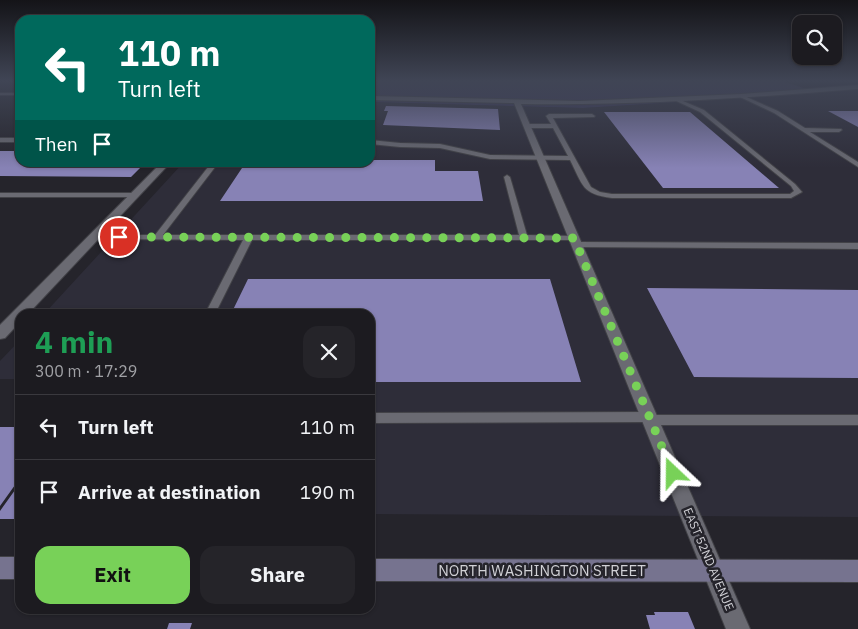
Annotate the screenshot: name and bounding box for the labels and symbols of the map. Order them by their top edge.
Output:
pin [98,216,140,258]
position arrow [646,446,698,498]
street label: EAST 52ND AVENUE [681,505,737,613]
street label: NORTH WASHINGTON STREET [438,561,646,580]

